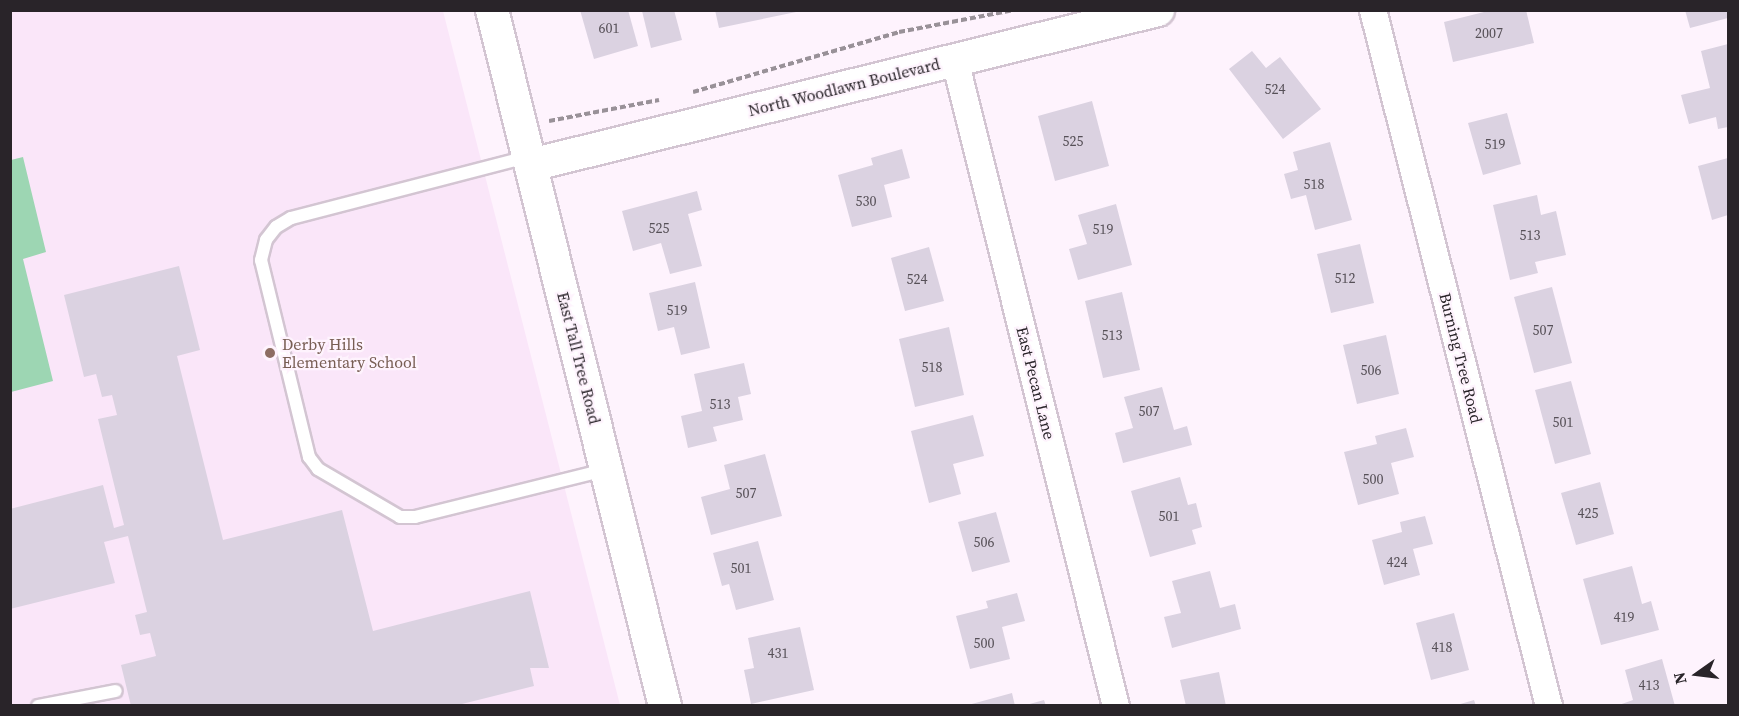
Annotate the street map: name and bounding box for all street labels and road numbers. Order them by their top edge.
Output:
street label: North Woodlawn Boulevard [746,54,942,120]
street label: East Tall Tree Road [553,290,605,426]
street label: Burning Tree Road [1435,291,1487,425]
street label: East Pecan Lane [1013,325,1059,441]

